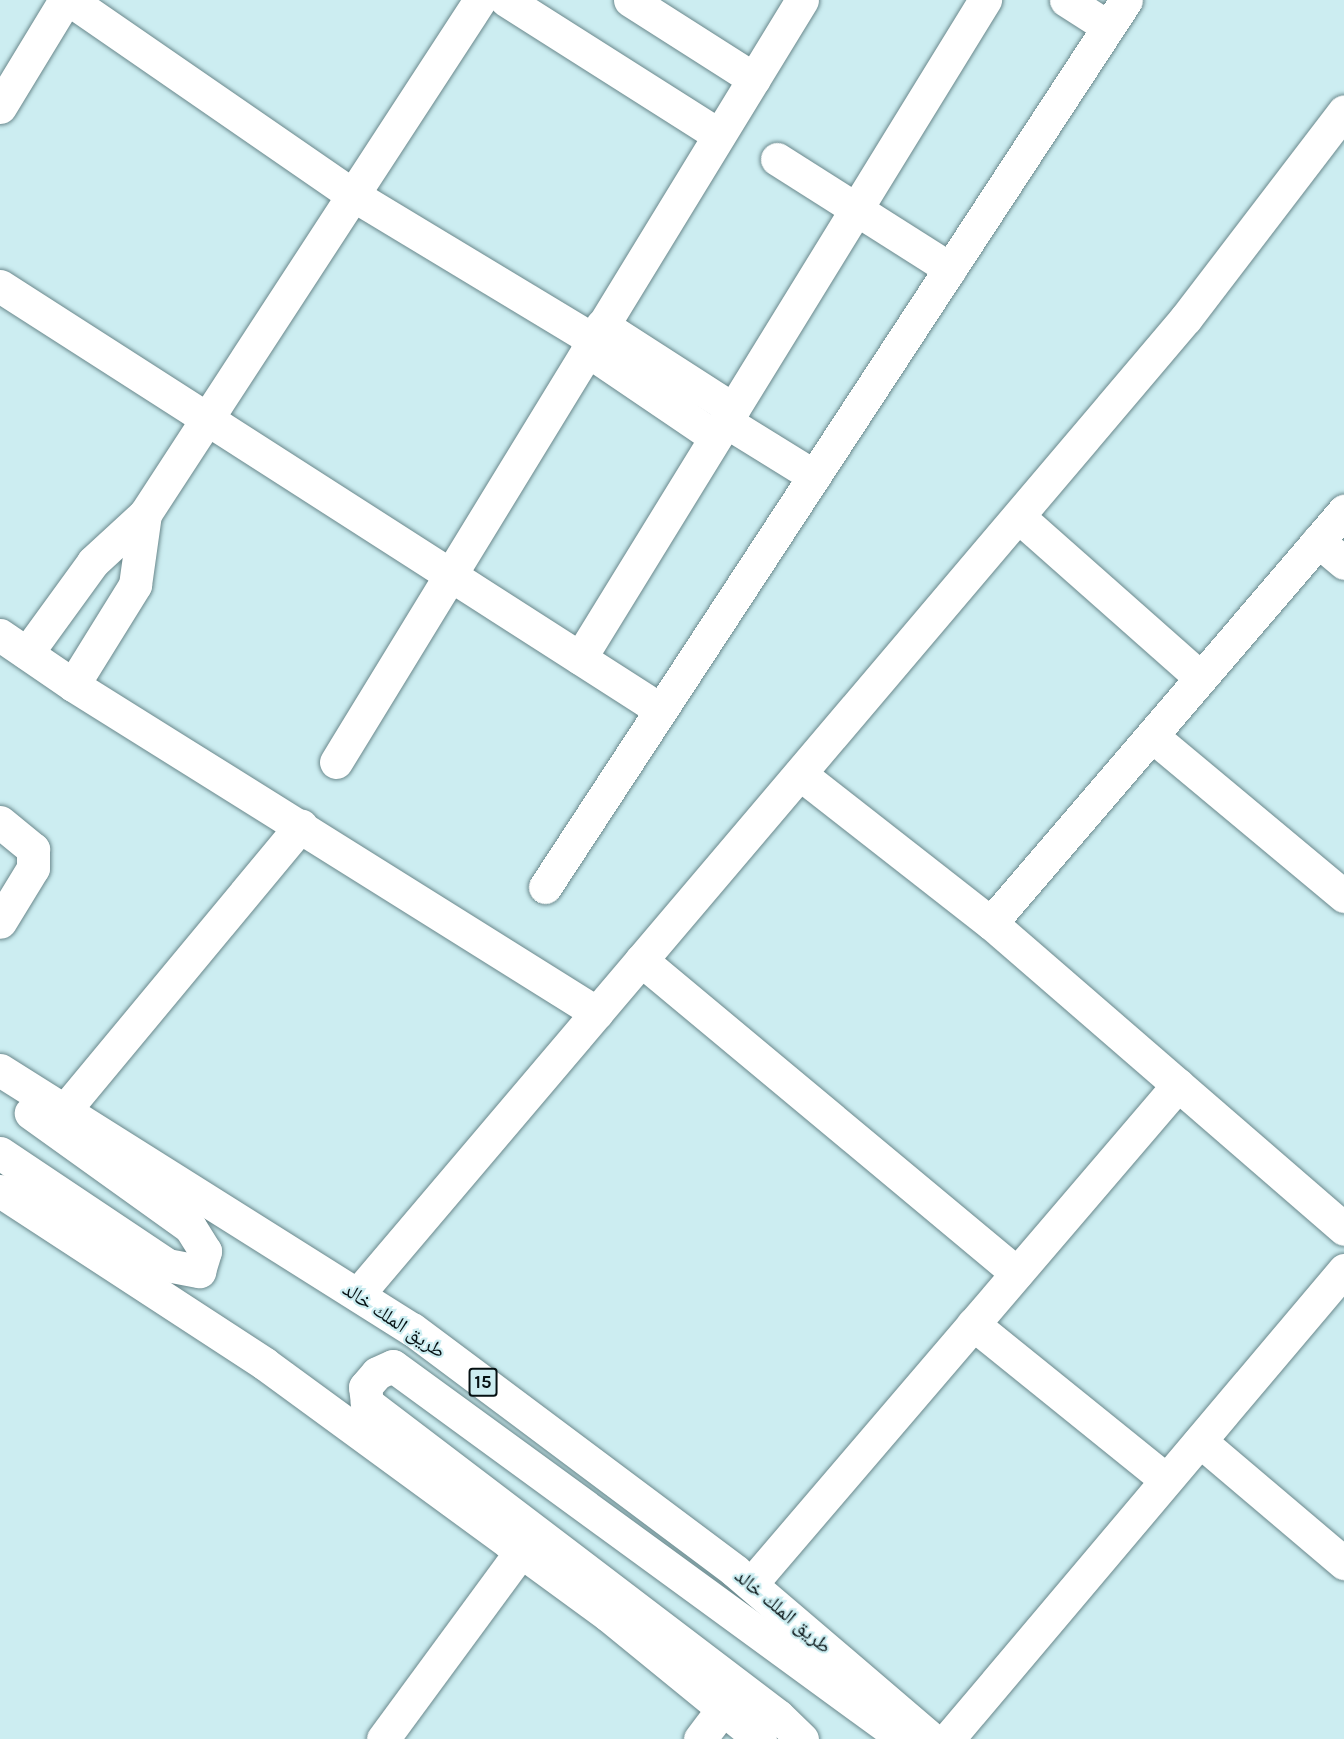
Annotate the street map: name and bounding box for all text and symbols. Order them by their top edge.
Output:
street label: طريق الملك خالد [338,1277,450,1363]
road number: 15 [468,1367,498,1397]
street label: طريق الملك خالد [730,1564,836,1658]

